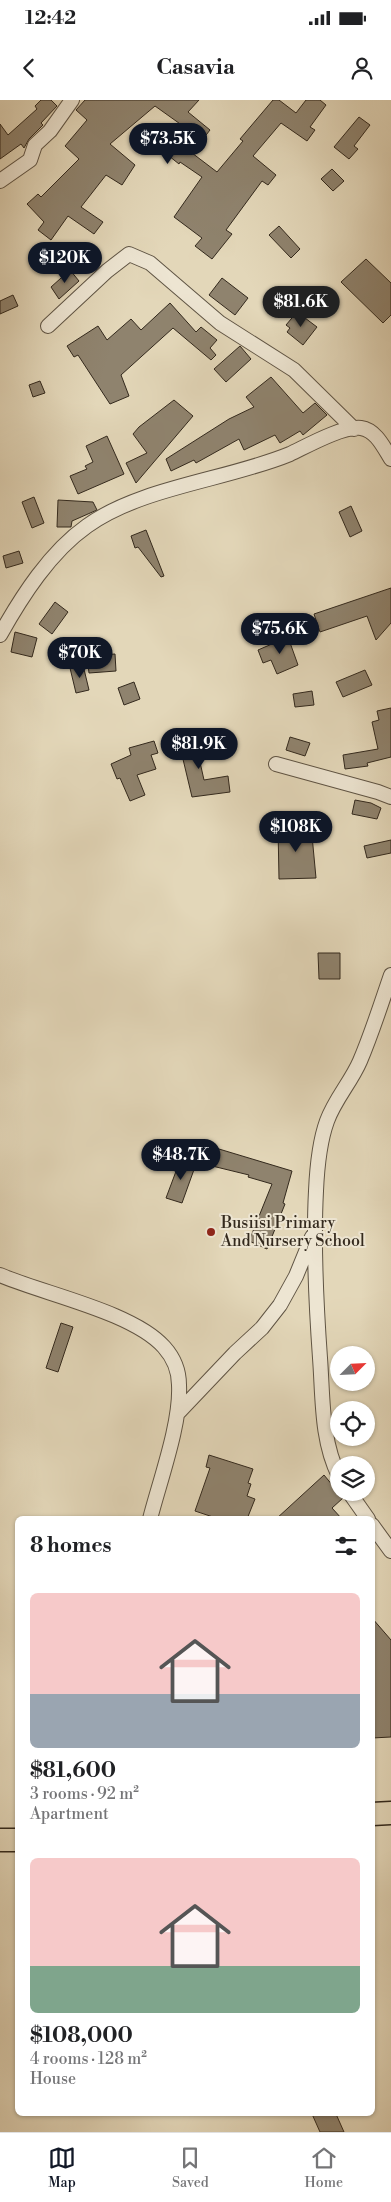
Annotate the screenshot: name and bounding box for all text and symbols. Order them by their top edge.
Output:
text: 12:42 [25,6,76,30]
icon: back [15,54,43,82]
text: Casavia [156,54,235,81]
icon: person [348,54,376,82]
pin: $73.5K [127,122,209,165]
text: $73.5K [140,129,196,149]
pin: $120K [30,242,100,284]
text: $120K [39,248,91,268]
pin: $81.6K [260,286,342,328]
text: $81.6K [274,292,328,312]
pin: $75.6K [239,612,321,655]
text: $75.6K [252,619,308,639]
pin: $70K [50,636,110,679]
text: $70K [58,643,102,663]
pin: $81.9K [158,728,240,770]
text: $81.9K [172,734,226,754]
pin: $108K [261,810,331,853]
text: $108K [270,817,322,837]
pin: $48.7K [140,1138,222,1181]
text: $48.7K [152,1145,210,1165]
place label: Busiisi Primary And Nursery School [220,1213,365,1251]
marker: Busiisi Primary And Nursery School [205,1226,217,1238]
north arrow [330,1346,375,1391]
map controls [330,1346,375,1501]
button: locate [330,1401,375,1446]
button: layers [330,1456,375,1501]
icon: filters [332,1532,360,1560]
text: 8 homes [30,1533,112,1559]
icon: home [150,1626,240,1716]
text: $81,600 [30,1758,116,1784]
text: 3 rooms · 92 m² [30,1784,139,1804]
text: Apartment [30,1804,109,1824]
icon: home [150,1891,240,1981]
text: $108,000 [30,2023,133,2049]
text: 4 rooms · 128 m² [30,2049,147,2069]
text: House [30,2069,76,2089]
tab: Map [48,2144,76,2192]
tab: Saved [172,2144,209,2192]
tab: Home [305,2144,343,2192]

